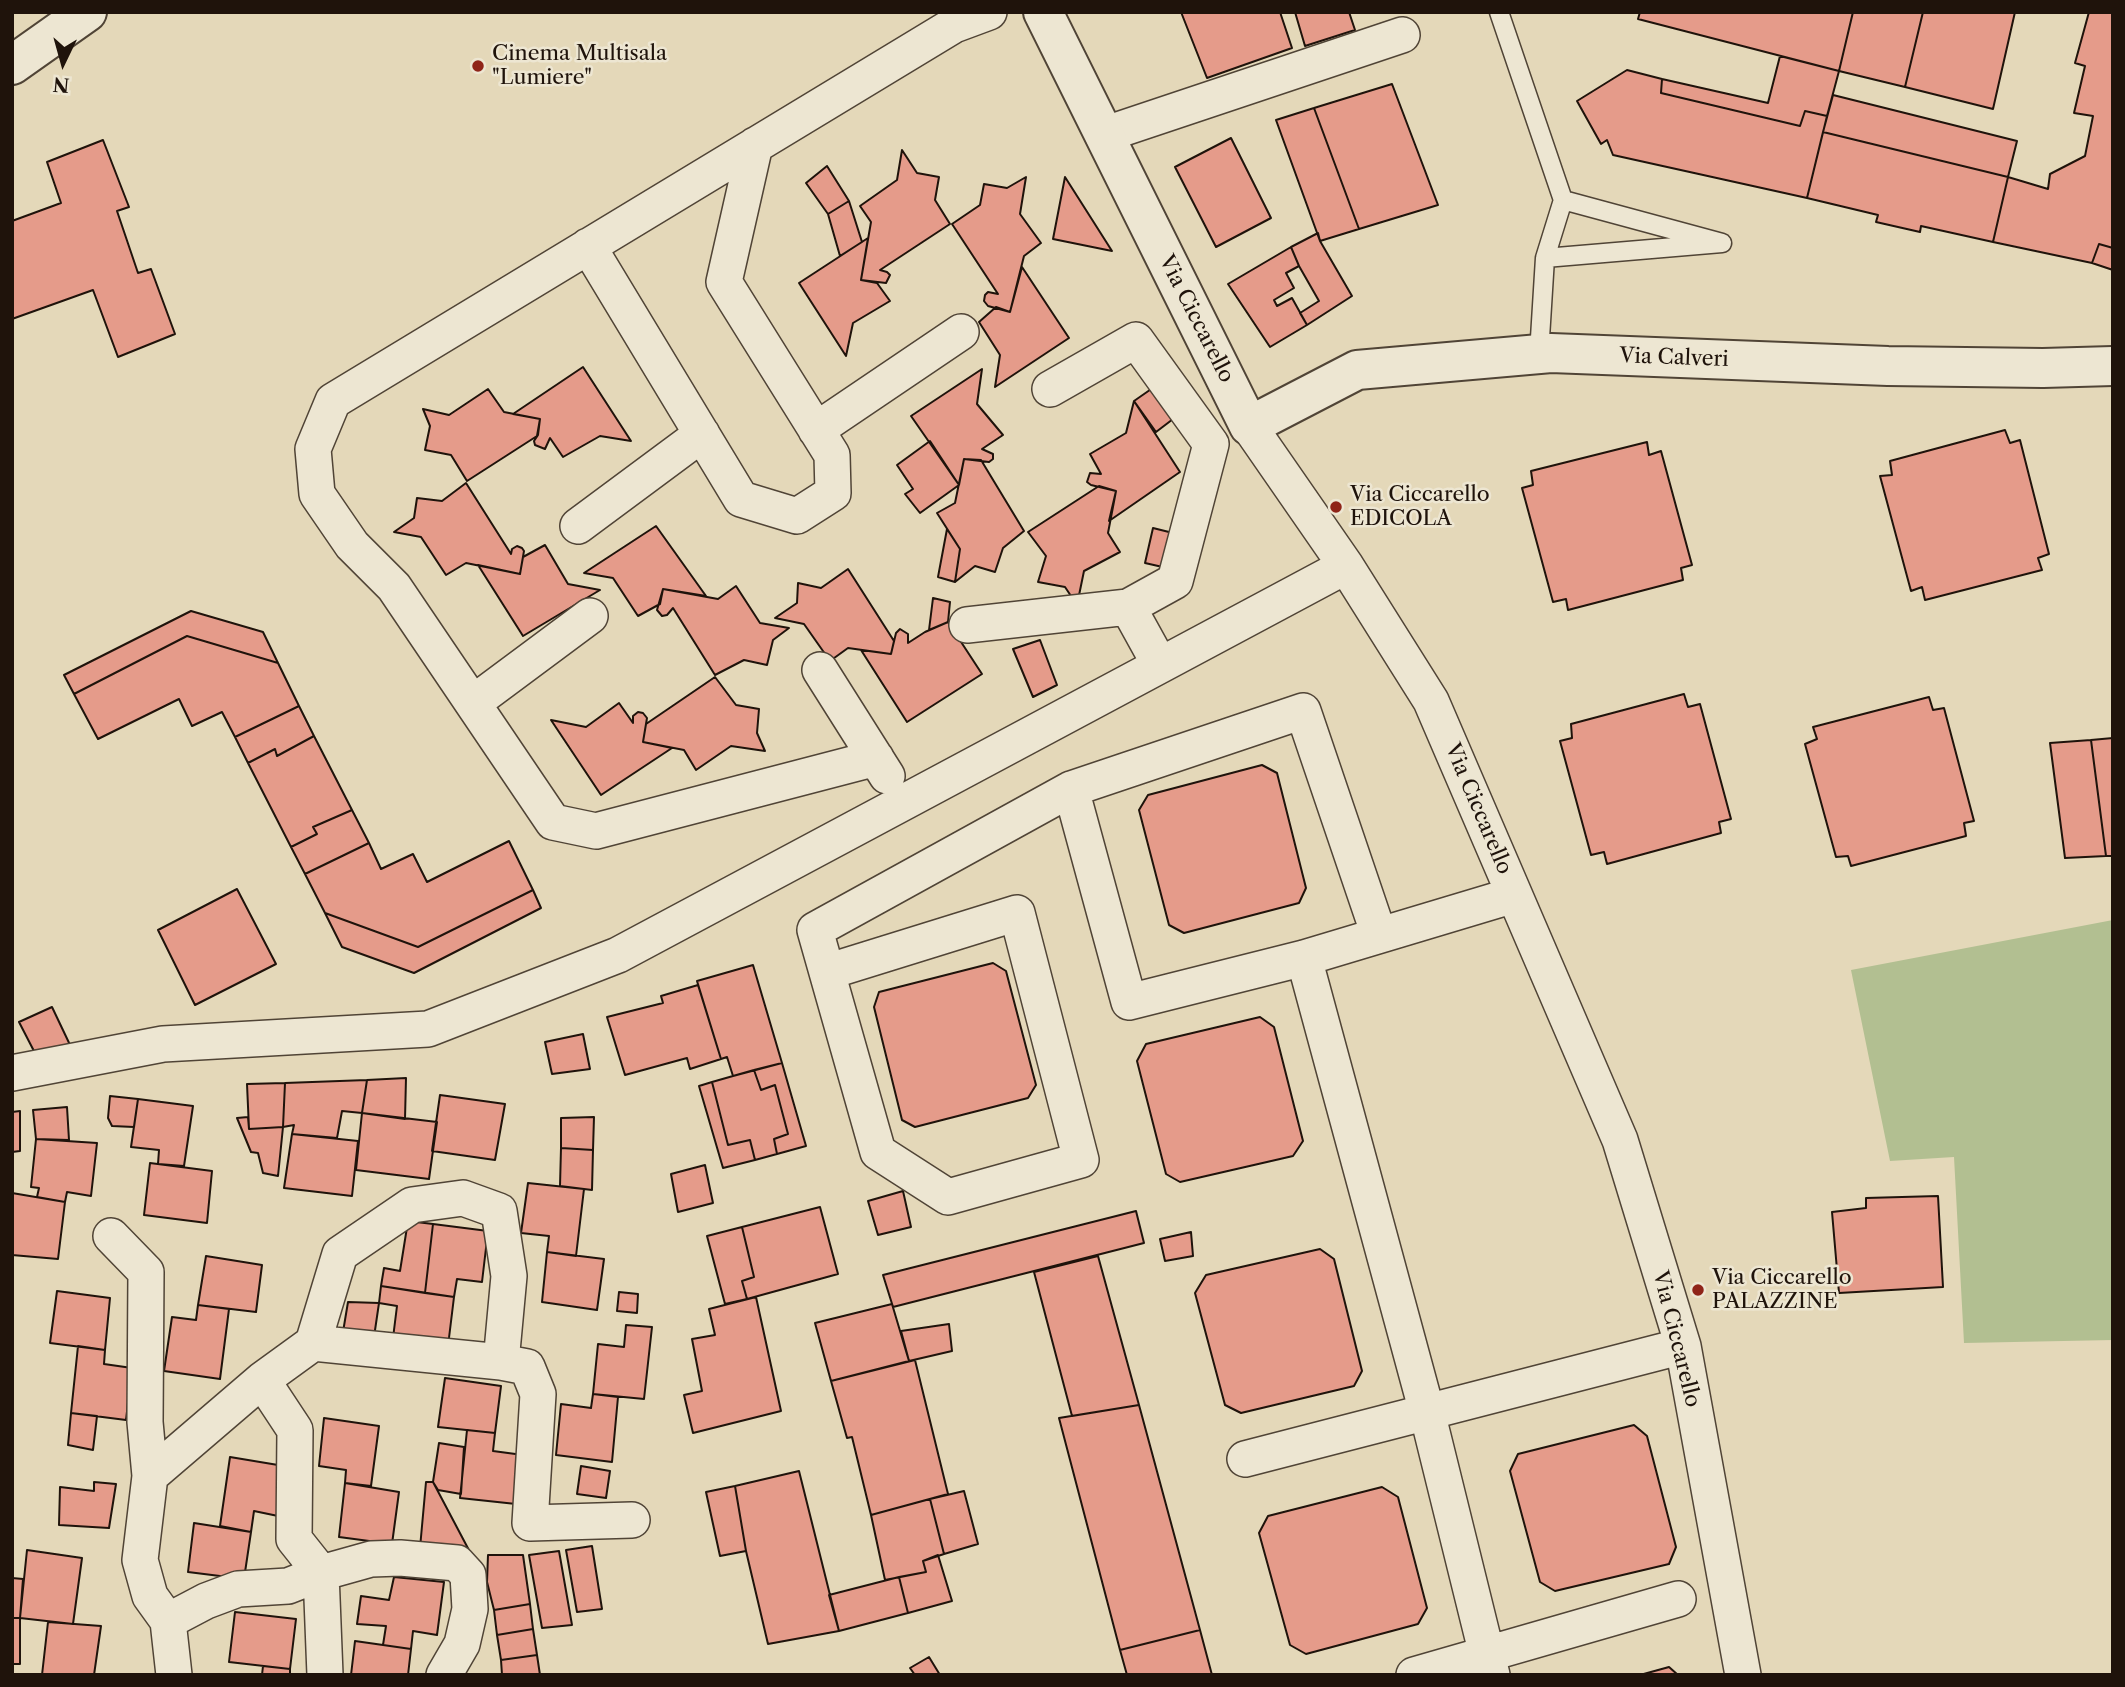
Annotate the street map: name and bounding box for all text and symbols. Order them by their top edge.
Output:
north arrow [28,28,98,98]
place label: Cinema Multisala "Lumiere" [492,41,667,91]
marker: Cinema Multisala "Lumiere" [470,58,486,74]
text: N [52,72,70,97]
street label: Via Ciccarello [1153,251,1239,387]
street label: Via Calveri [1619,344,1729,372]
place label: Via Ciccarello EDICOLA [1350,482,1490,532]
marker: Via Ciccarello EDICOLA [1328,499,1344,515]
street label: Via Ciccarello [1439,740,1517,878]
place label: Via Ciccarello PALAZZINE [1712,1265,1852,1315]
street label: Via Ciccarello [1647,1268,1705,1410]
marker: Via Ciccarello PALAZZINE [1690,1282,1706,1298]

